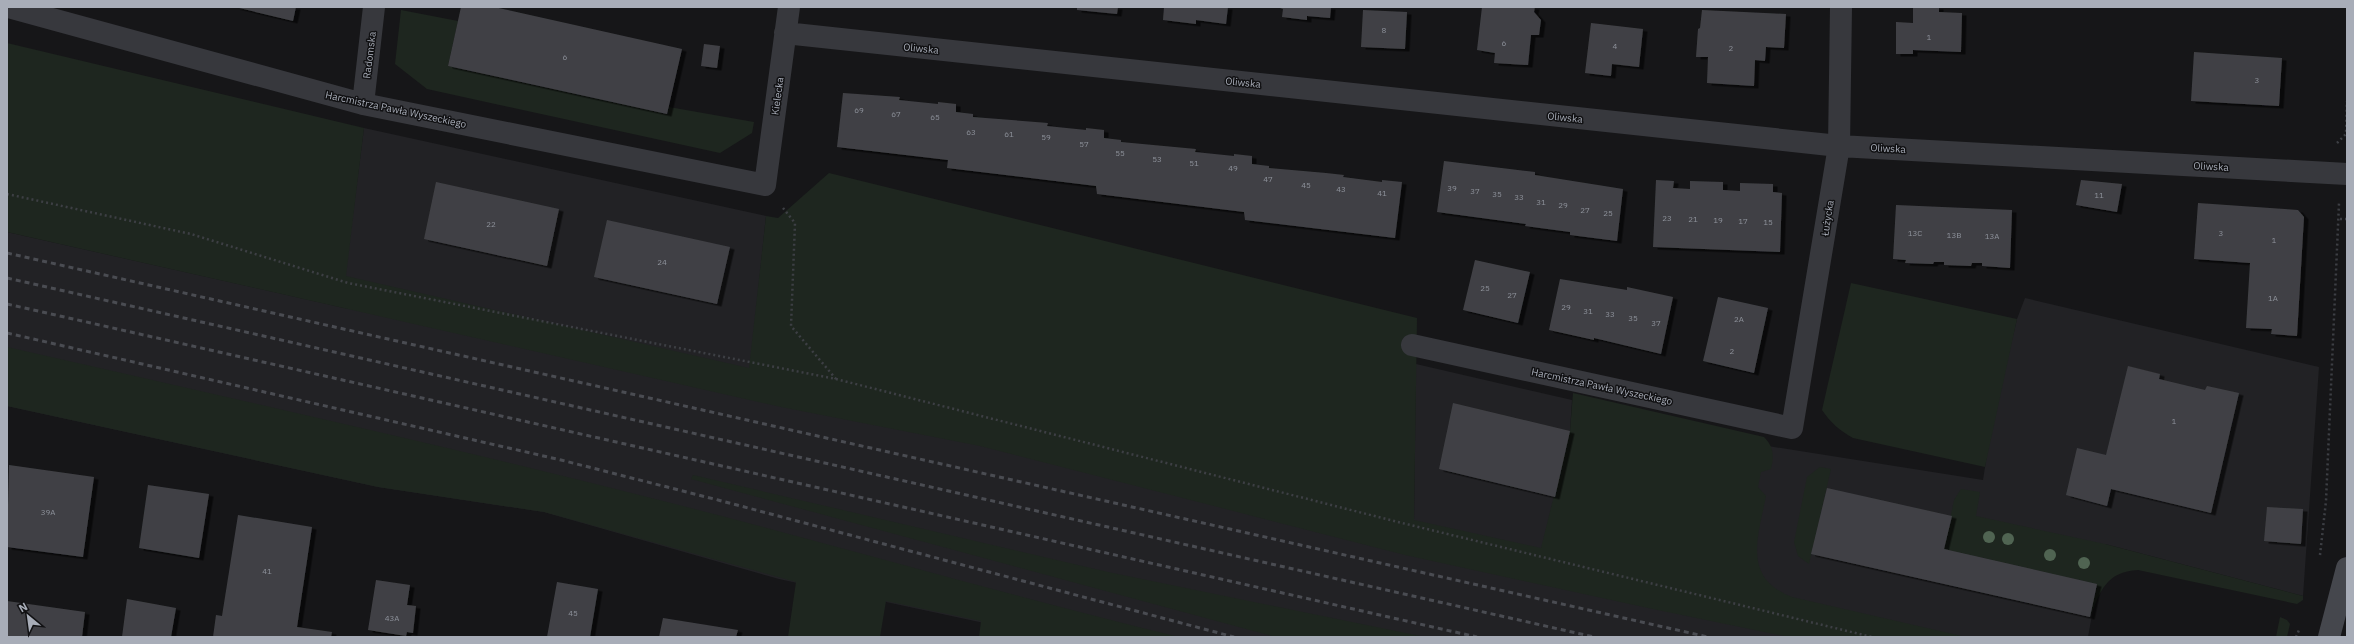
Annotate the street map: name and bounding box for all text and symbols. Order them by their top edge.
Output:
house number: 8 [1382,25,1387,35]
street label: Radomska [360,30,379,79]
house number: 1 [1927,32,1932,42]
house number: 6 [1502,38,1507,48]
street label: Oliwska [903,40,940,57]
house number: 4 [1613,41,1618,51]
house number: 2 [1729,43,1734,53]
house number: 6 [563,52,568,62]
street label: Oliwska [1225,74,1262,91]
house number: 3 [2255,75,2260,85]
street label: Kielecka [768,76,787,116]
street label: Harcmistrza Pawła Wyszeckiego [324,88,468,131]
house number: 69 [854,105,864,115]
house number: 67 [891,109,901,119]
street label: Oliwska [1547,109,1584,126]
house number: 65 [930,112,940,122]
house number: 63 [966,127,976,137]
house number: 61 [1004,129,1014,139]
house number: 59 [1041,132,1051,142]
house number: 57 [1079,139,1089,149]
street label: Oliwska [1870,141,1907,156]
house number: 55 [1115,148,1125,158]
house number: 53 [1152,154,1162,164]
house number: 51 [1189,158,1199,168]
street label: Oliwska [2193,159,2230,174]
house number: 49 [1228,163,1238,173]
house number: 47 [1263,174,1273,184]
house number: 45 [1301,180,1311,190]
house number: 39 [1447,183,1457,193]
house number: 43 [1336,184,1346,194]
house number: 37 [1470,186,1480,196]
house number: 41 [1377,188,1387,198]
house number: 35 [1492,189,1502,199]
house number: 11 [2094,190,2104,200]
house number: 33 [1514,192,1524,202]
house number: 31 [1536,197,1546,207]
street label: Łużycka [1818,199,1837,238]
house number: 29 [1558,200,1568,210]
house number: 27 [1580,205,1590,215]
house number: 25 [1603,208,1613,218]
house number: 23 [1662,213,1672,223]
house number: 21 [1688,214,1698,224]
house number: 19 [1713,215,1723,225]
house number: 17 [1738,216,1748,226]
house number: 15 [1763,217,1773,227]
house number: 22 [486,219,496,229]
house number: 13C [1908,228,1922,238]
house number: 3 [2219,228,2224,238]
house number: 13B [1947,230,1961,240]
house number: 13A [1985,231,1999,241]
house number: 1 [2272,235,2277,245]
house number: 24 [657,257,667,267]
house number: 25 [1480,283,1490,293]
house number: 27 [1507,290,1517,300]
house number: 1A [2268,293,2278,303]
house number: 29 [1561,302,1571,312]
house number: 31 [1583,306,1593,316]
house number: 33 [1605,309,1615,319]
house number: 35 [1628,313,1638,323]
house number: 2A [1734,314,1744,324]
house number: 37 [1651,318,1661,328]
house number: 2 [1730,346,1735,356]
street label: Harcmistrza Pawła Wyszeckiego [1530,365,1674,408]
house number: 1 [2172,416,2177,426]
house number: 39A [41,507,55,517]
house number: 41 [262,566,272,576]
north arrow [8,596,48,636]
text: N [16,599,30,615]
house number: 45 [568,608,578,618]
house number: 43A [385,613,399,623]

